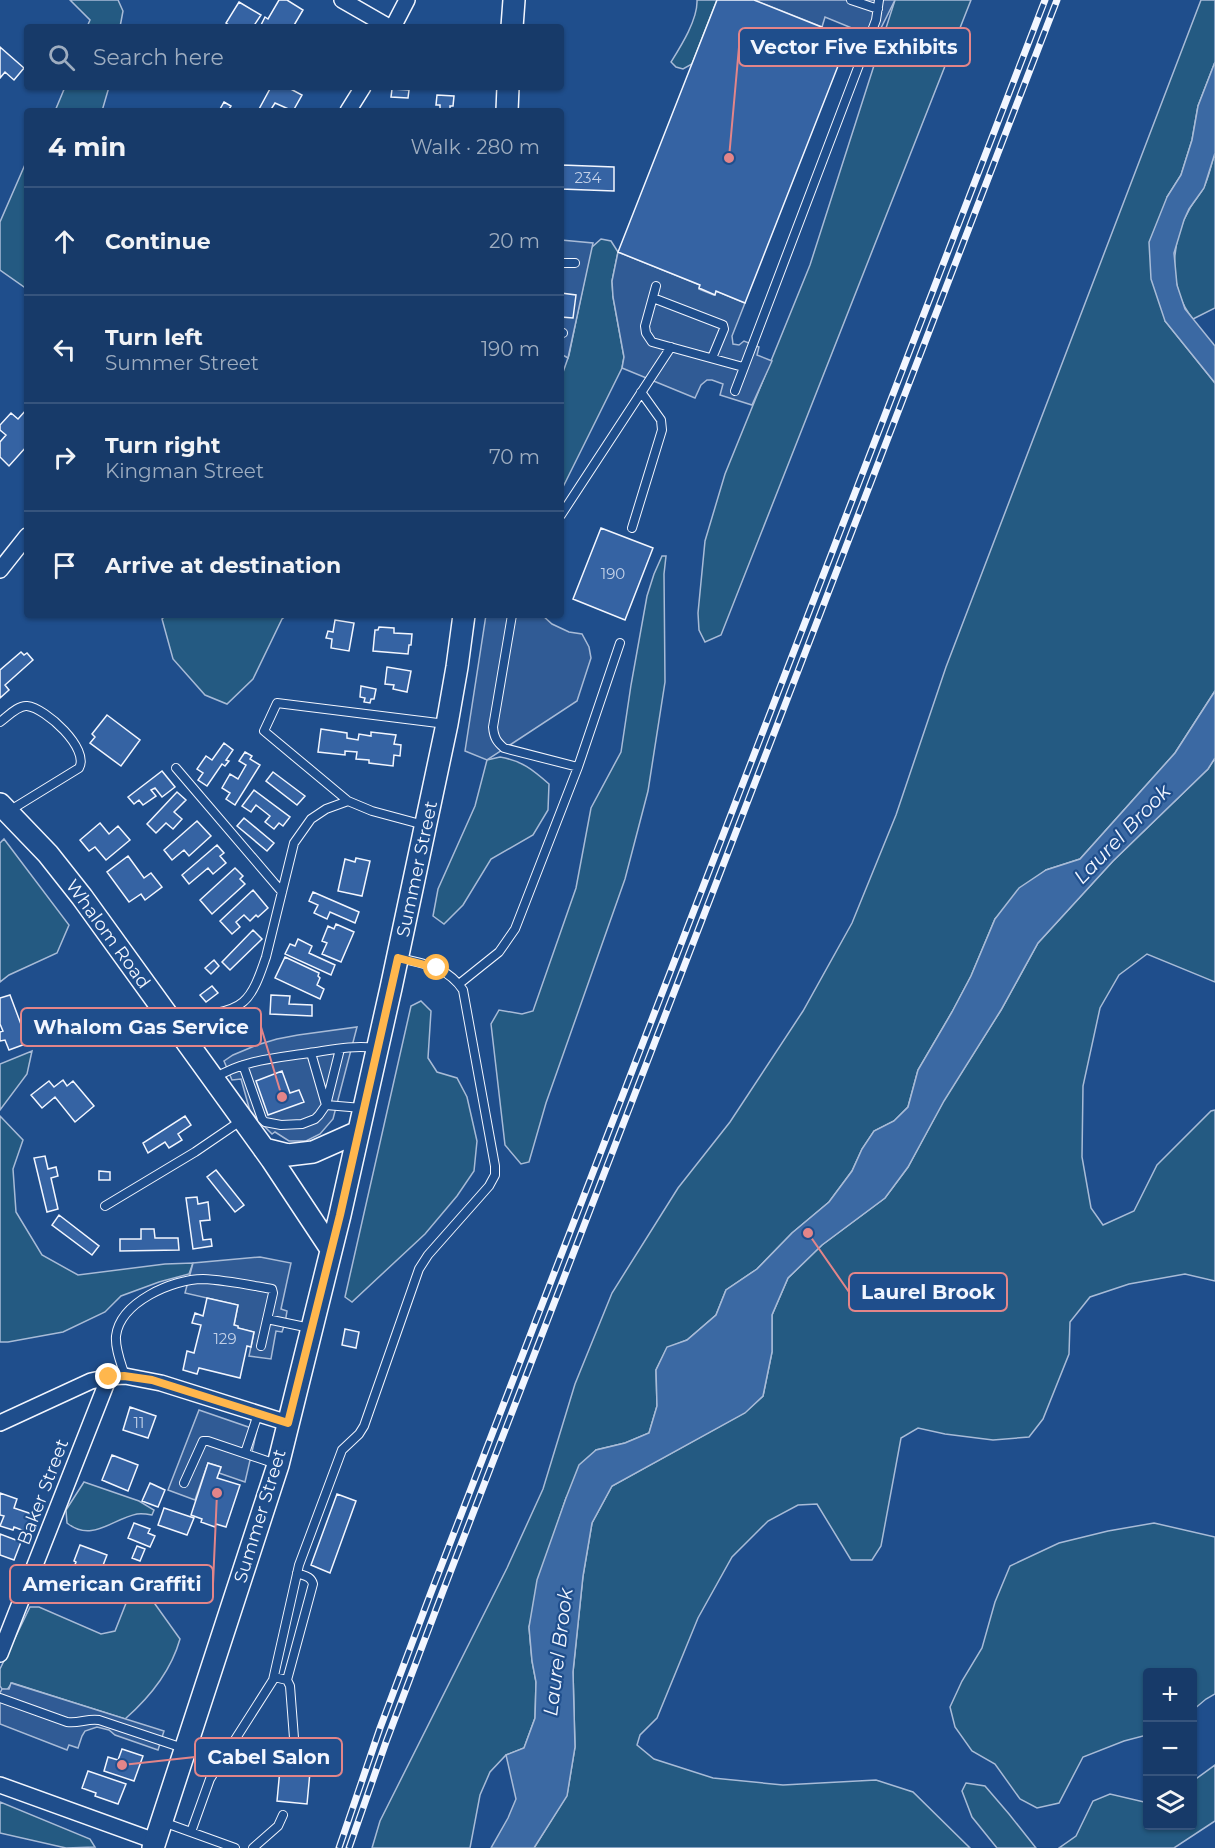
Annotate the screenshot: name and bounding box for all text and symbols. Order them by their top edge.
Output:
search box [24,24,564,90]
callout: Vector Five Exhibits [739,28,970,66]
text: Vector Five Exhibits [749,35,958,59]
icon: search [45,41,78,74]
text: Search here [93,44,224,71]
text: 4 min [48,131,126,163]
text: Walk · 280 m [410,135,540,159]
house number: 234 [575,168,602,187]
icon: ahead [48,225,81,258]
text: Continue [105,228,211,255]
text: 20 m [489,229,540,253]
text: Turn left [105,324,203,351]
icon: left [48,333,81,366]
text: 190 m [481,337,540,361]
text: Summer Street [105,351,259,375]
text: Turn right [105,432,220,459]
icon: right [48,441,81,474]
text: 70 m [489,445,540,469]
text: Kingman Street [105,459,264,483]
icon: arrive [48,549,81,582]
text: Arrive at destination [105,552,341,579]
house number: 190 [601,564,625,583]
water label: Laurel Brook [1069,779,1176,889]
street label: Summer Street [392,799,442,939]
street label: Whalom Road [61,875,155,993]
route start [423,954,449,980]
callout: Whalom Gas Service [21,1008,261,1046]
text: Whalom Gas Service [33,1015,249,1039]
callout: Laurel Brook [849,1273,1007,1311]
text: Laurel Brook [861,1280,996,1304]
house number: 129 [213,1329,237,1348]
route end [95,1363,121,1389]
house number: 11 [134,1413,144,1432]
street label: Baker Street [13,1436,73,1548]
street label: Summer Street [229,1447,291,1585]
callout: American Graffiti [10,1565,213,1603]
text: American Graffiti [21,1572,202,1596]
water label: Laurel Brook [538,1585,578,1717]
map controls [1143,1668,1197,1830]
button: + [1143,1668,1197,1722]
button: − [1143,1722,1197,1776]
callout: Cabel Salon [195,1738,342,1776]
text: Cabel Salon [208,1745,330,1769]
button: layers [1143,1776,1197,1830]

